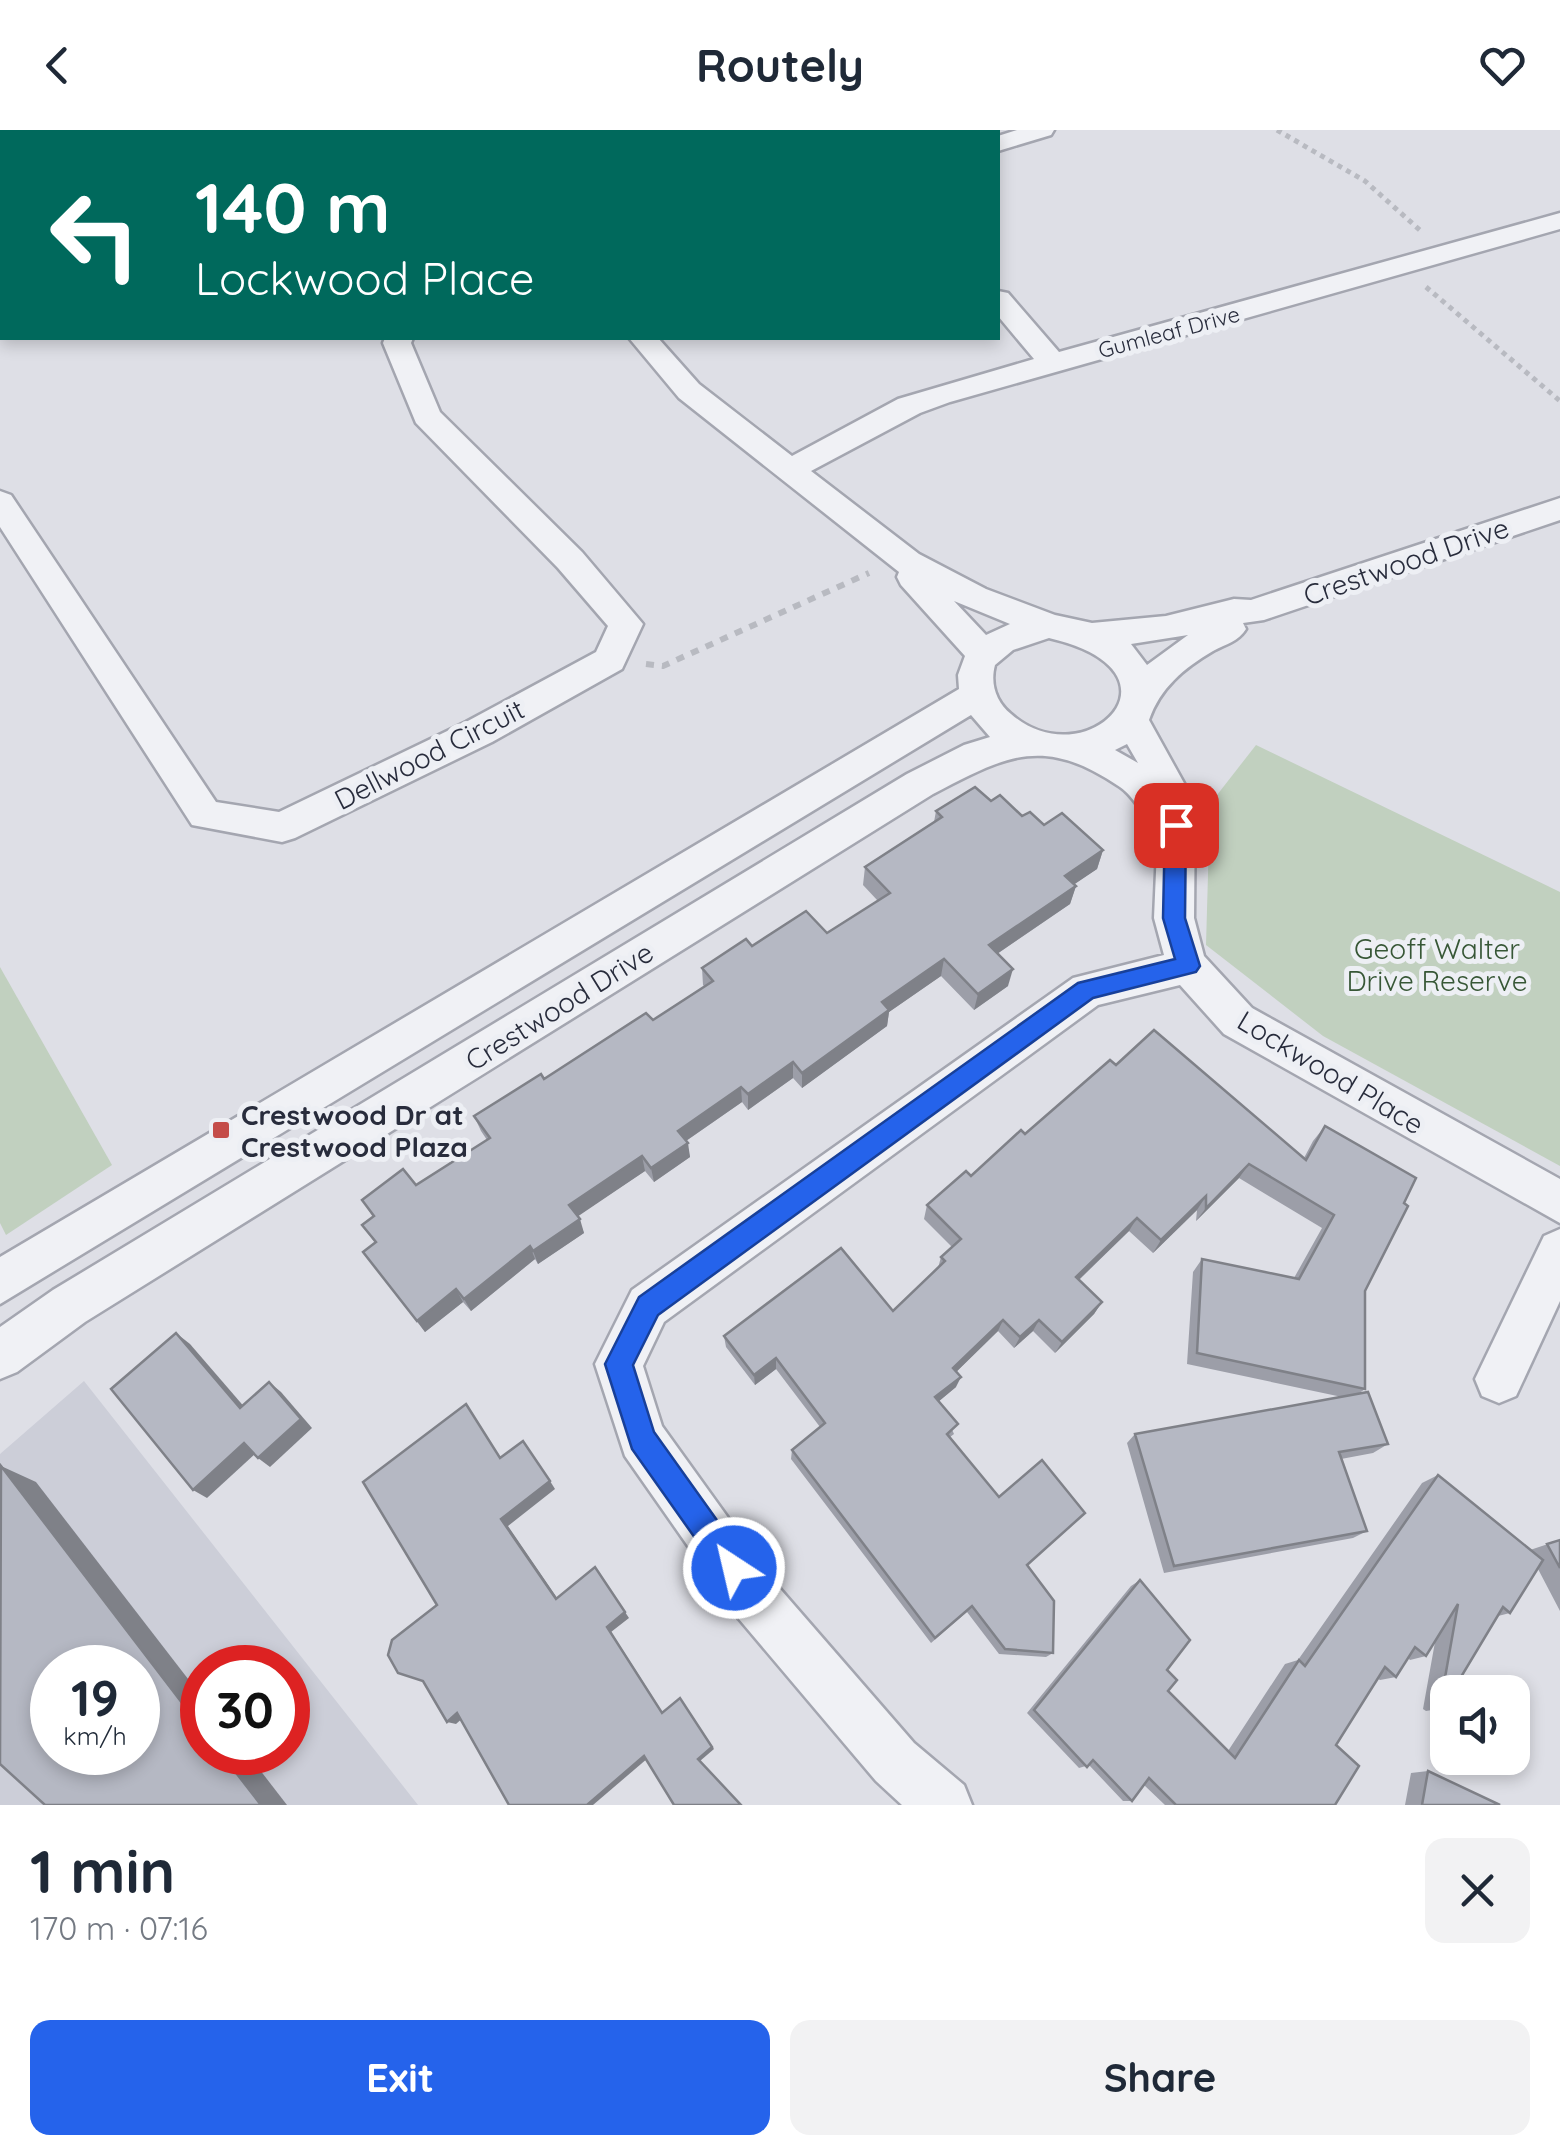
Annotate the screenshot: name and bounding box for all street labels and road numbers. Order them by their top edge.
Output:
street label: Gumleaf Drive [1095,300,1243,364]
street label: Crestwood Drive [1299,509,1513,613]
street label: Dellwood Circuit [328,691,530,817]
street label: Crestwood Drive [459,934,659,1078]
street label: Lockwood Place [1231,1003,1431,1141]

